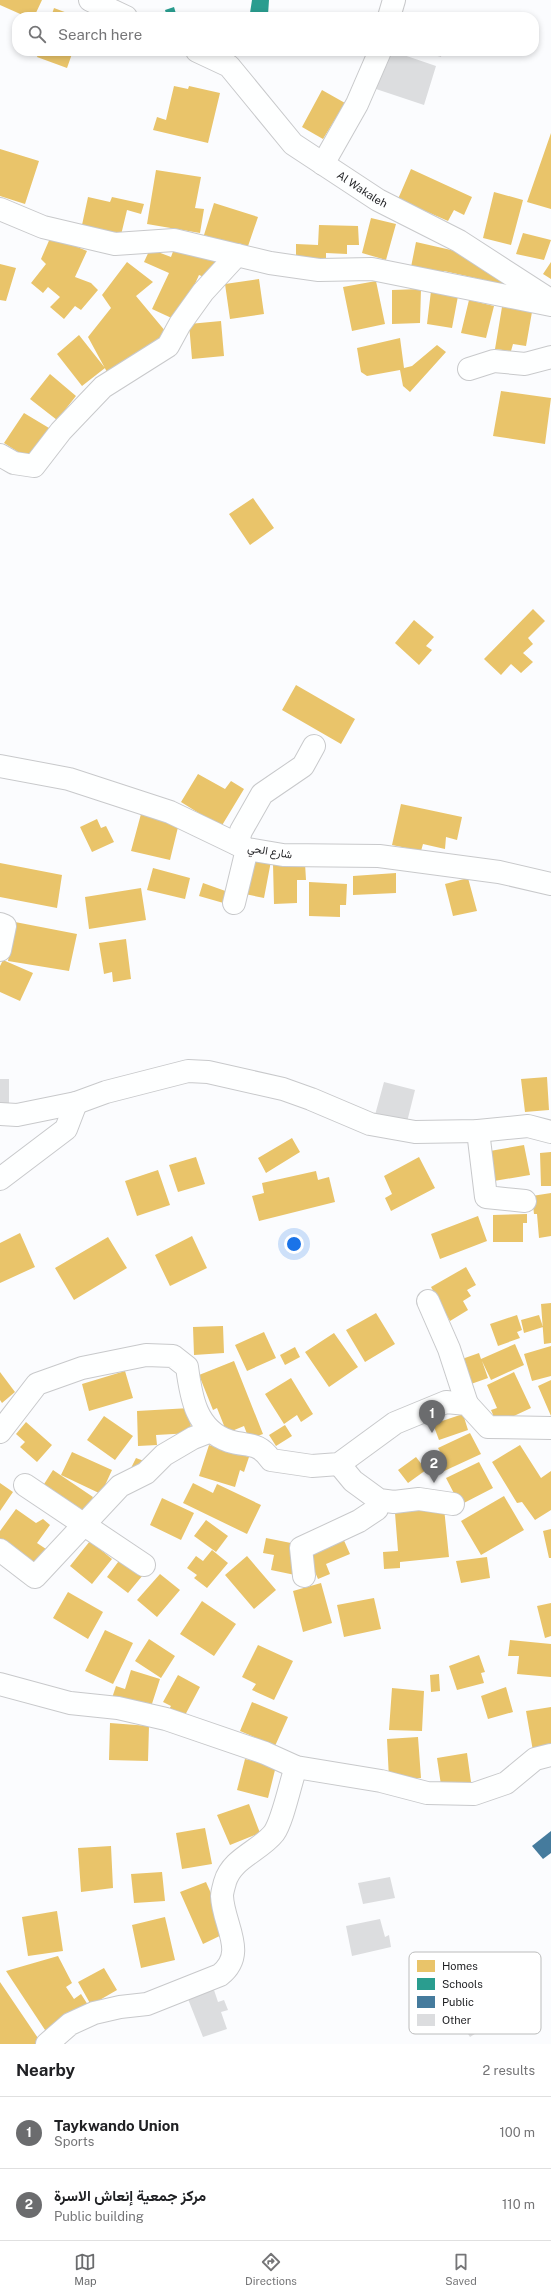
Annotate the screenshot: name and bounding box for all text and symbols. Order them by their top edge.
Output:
search box [12,12,539,56]
icon: search [26,23,48,45]
text: Search here [58,26,142,43]
street label: Al Wakaleh [335,169,389,210]
street label: شارع الحي [246,842,294,864]
your location [284,1234,304,1254]
pin: 1 [419,1400,445,1433]
pin: 2 [421,1450,447,1483]
legend [409,1952,541,2034]
text: Homes [442,1960,478,1972]
text: Schools [442,1978,483,1990]
text: Public [442,1996,474,2008]
text: Other [442,2014,471,2026]
text: Nearby [16,2060,75,2080]
text: 2 results [483,2063,535,2078]
text: Taykwando Union [54,2117,179,2134]
text: 1 [26,2125,32,2140]
text: 100 m [499,2125,535,2140]
text: Sports [54,2134,94,2149]
text: مركز جمعية إنعاش الاسرة [54,2187,206,2204]
text: 2 [25,2197,33,2212]
text: 110 m [502,2197,535,2212]
text: Public building [54,2209,144,2224]
tab: Map [74,2251,97,2287]
tab: Directions [245,2251,297,2287]
tab: Saved [445,2251,477,2287]

